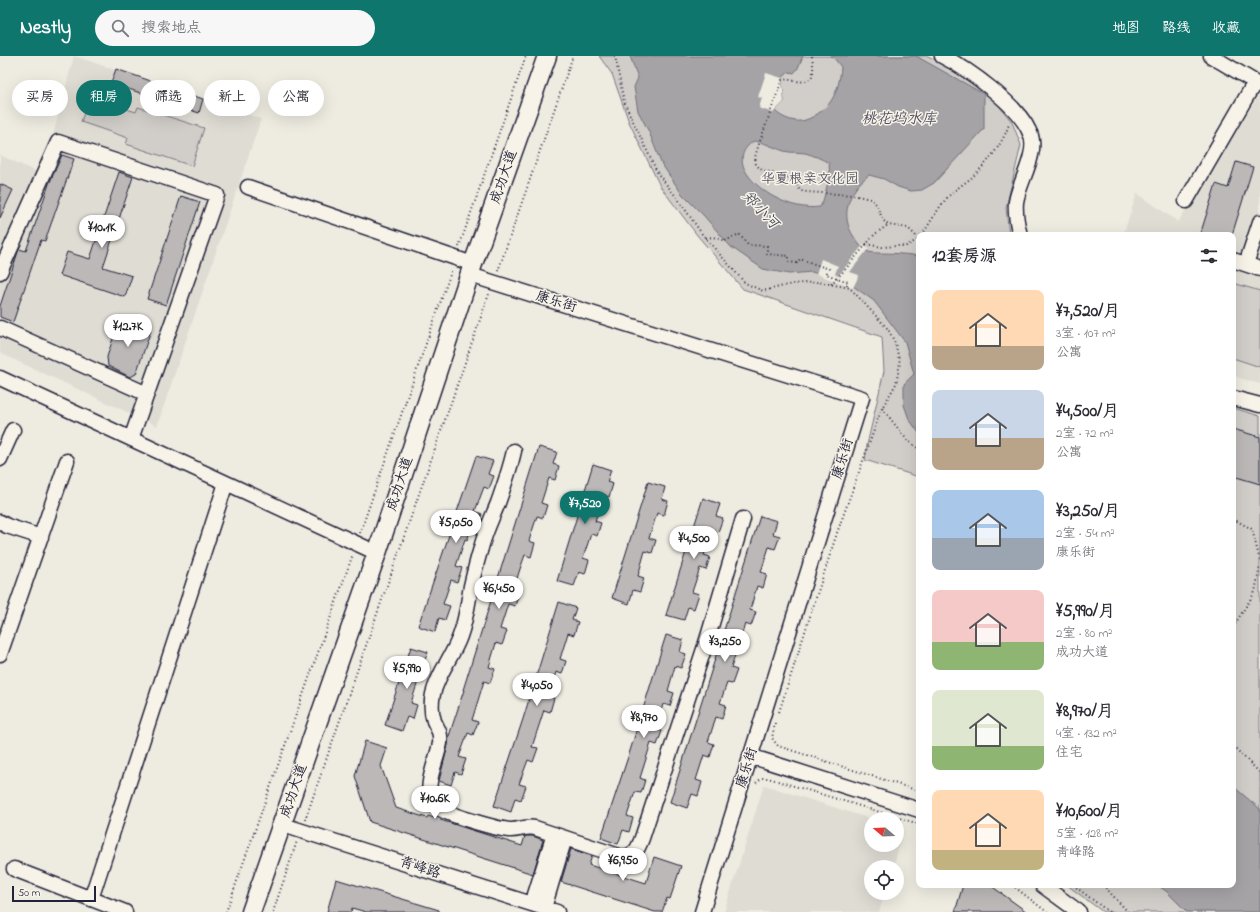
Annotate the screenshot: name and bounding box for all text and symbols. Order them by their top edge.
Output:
search box [95,10,375,46]
text: Nestly [20,15,71,42]
icon: search [109,17,131,39]
text: 搜索地点 [141,17,201,39]
text: 地图 [1112,18,1140,39]
text: 路线 [1162,18,1190,39]
text: 收藏 [1212,18,1240,39]
chip: 买房 [12,80,68,116]
chip: 租房 [76,80,132,116]
chip: 筛选 [140,80,196,116]
chip: 新上 [204,80,260,116]
chip: 公寓 [268,80,324,116]
water label: 桃花坞水库 [861,108,937,130]
street label: 成功大道 [485,147,523,207]
park label: 华夏根亲文化园 [761,169,859,190]
water label: 郑小河 [736,186,786,236]
pin: ¥10.1K [69,215,135,249]
text: ¥10.1K [88,218,116,237]
text: 12套房源 [932,244,997,269]
icon: filters [1198,245,1220,267]
street label: 康乐街 [533,286,579,318]
text: ¥7,520/月 [1056,299,1120,324]
icon: home [964,306,1012,354]
pin: ¥12.7K [95,314,161,348]
text: ¥12.7K [113,317,143,336]
text: 3室 · 107 m² [1056,324,1116,343]
text: 公寓 [1056,343,1082,362]
text: ¥4,500/月 [1056,399,1119,424]
icon: home [964,406,1012,454]
text: 2室 · 72 m² [1056,424,1114,443]
street label: 康乐街 [827,436,859,482]
text: 公寓 [1056,443,1082,462]
street label: 成功大道 [381,454,419,514]
pin: ¥7,520 [552,491,618,525]
text: ¥7,520 [569,494,601,513]
text: ¥3,250/月 [1056,499,1120,524]
icon: home [964,506,1012,554]
pin: ¥5,050 [423,510,489,544]
text: ¥5,050 [439,513,473,532]
text: 2室 · 54 m² [1056,524,1115,543]
pin: ¥4,500 [661,526,727,560]
text: ¥4,500 [678,529,710,548]
text: 康乐街 [1056,543,1095,562]
pin: ¥6,450 [466,576,532,610]
text: ¥6,450 [483,579,515,598]
text: ¥5,990/月 [1056,599,1115,624]
icon: home [964,606,1012,654]
text: 2室 · 80 m² [1056,624,1112,643]
pin: ¥3,250 [692,629,758,663]
text: ¥3,250 [709,632,741,651]
text: 成功大道 [1056,643,1108,662]
pin: ¥5,990 [374,656,440,690]
text: ¥5,990 [393,659,421,678]
pin: ¥4,050 [504,673,570,707]
text: ¥4,050 [521,676,553,695]
text: ¥8,970/月 [1056,699,1114,724]
pin: ¥8,970 [611,705,677,739]
icon: home [964,706,1012,754]
text: ¥8,970 [630,708,658,727]
text: 4室 · 132 m² [1056,724,1117,743]
text: 住宅 [1056,743,1082,762]
street label: 康乐街 [731,745,763,791]
street label: 成功大道 [275,761,313,821]
pin: ¥10.6K [402,786,468,820]
text: ¥10.6K [420,789,450,808]
text: ¥10,600/月 [1056,799,1123,824]
icon: home [964,806,1012,854]
north arrow [864,812,904,852]
map controls [864,812,904,900]
text: 5室 · 128 m² [1056,824,1118,843]
text: 青峰路 [1056,843,1095,862]
pin: ¥6,950 [590,848,656,882]
text: ¥6,950 [608,851,638,870]
street label: 青峰路 [397,852,443,884]
button: locate [864,860,904,900]
scale bar [12,884,96,903]
text: 50 m [18,885,40,901]

